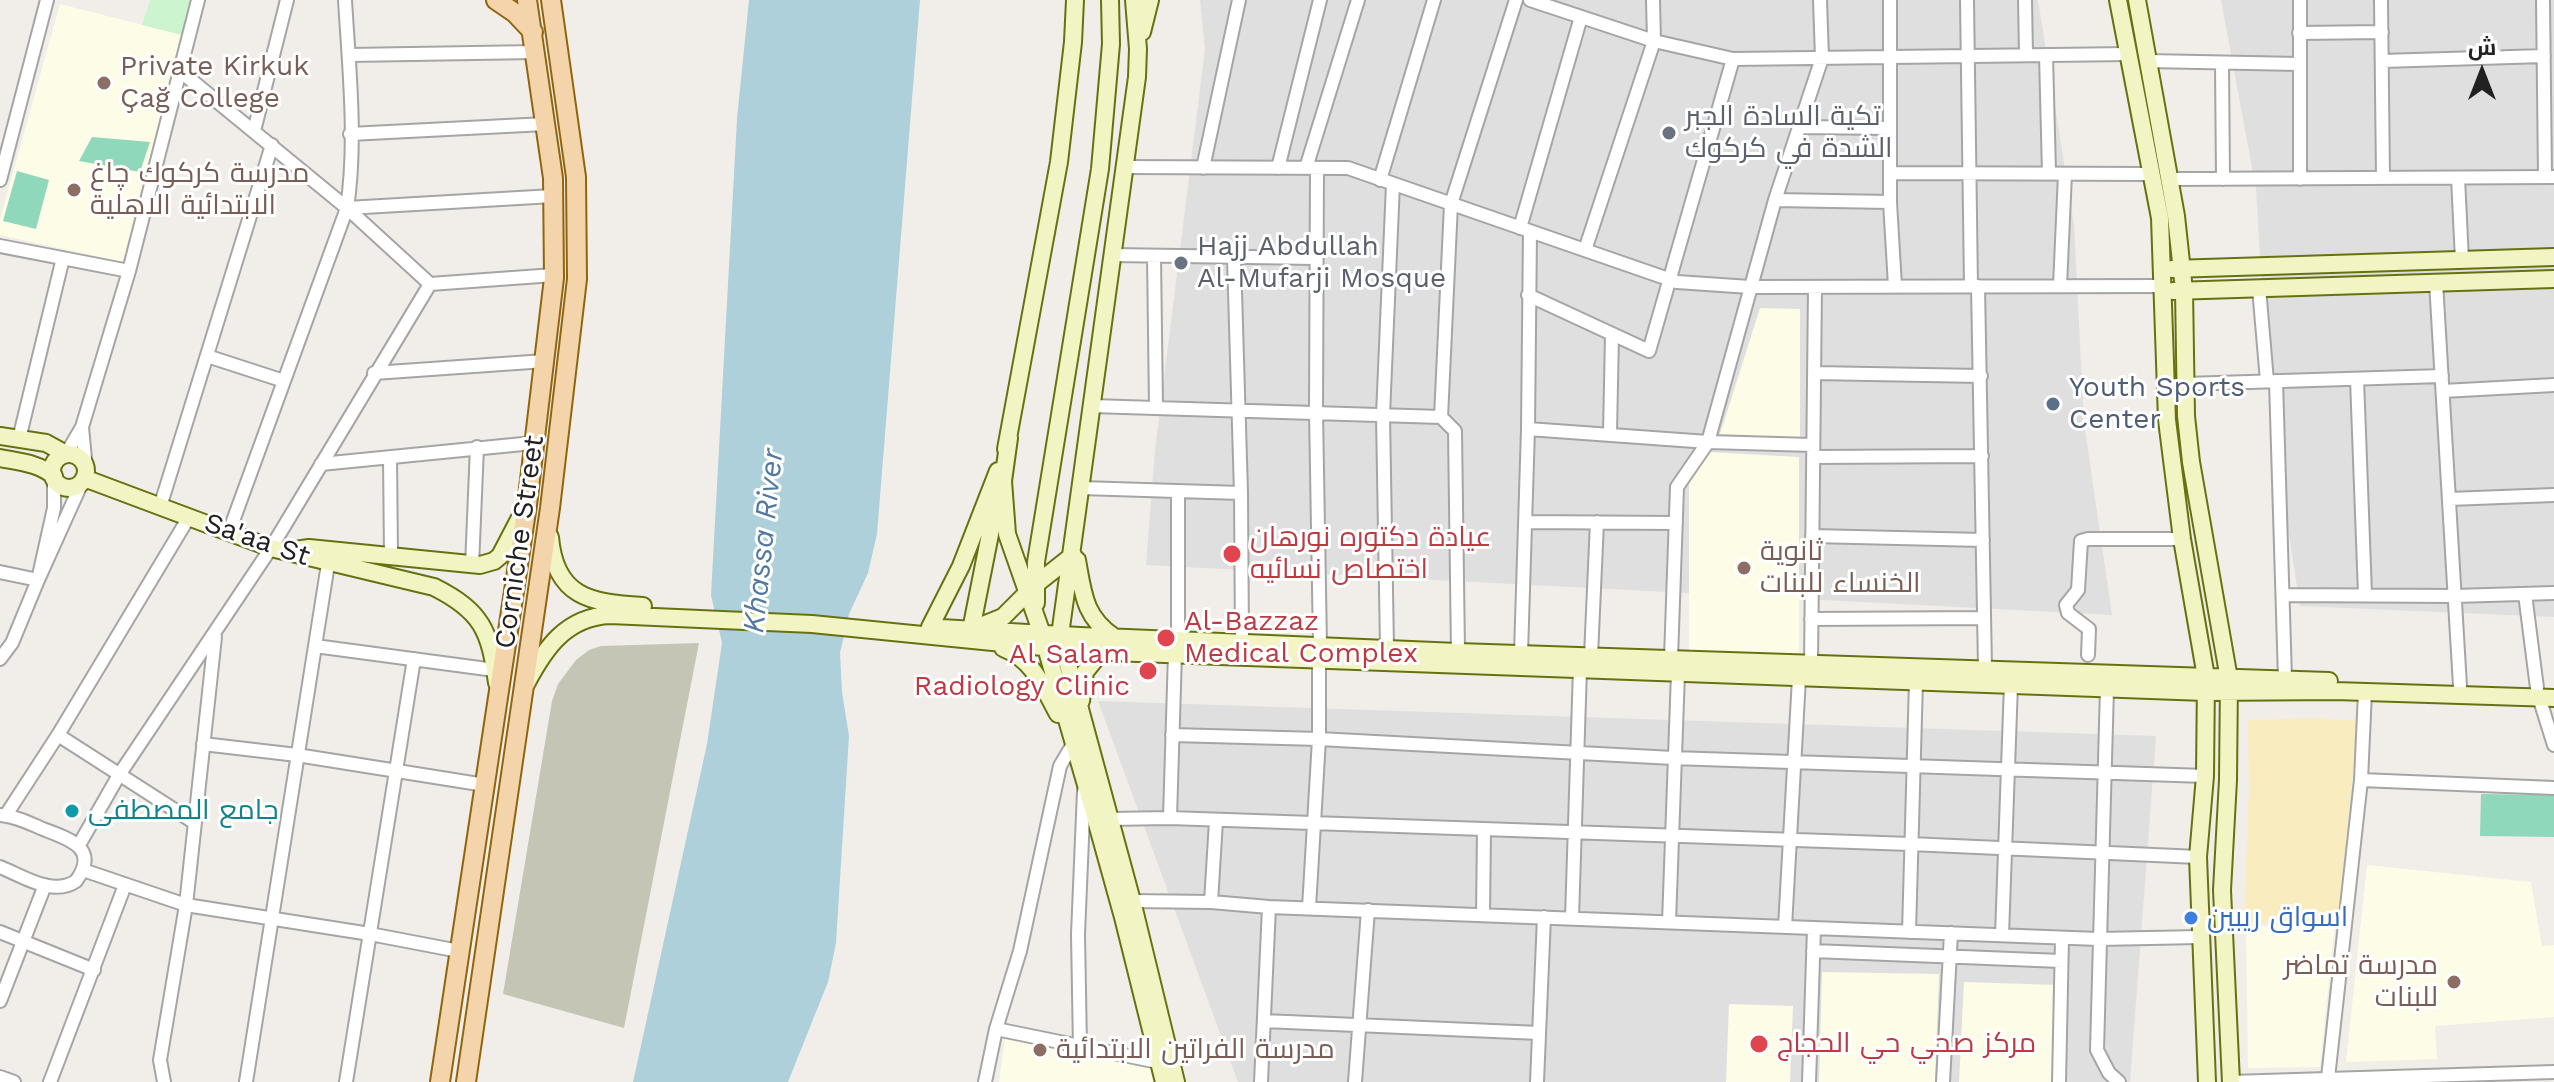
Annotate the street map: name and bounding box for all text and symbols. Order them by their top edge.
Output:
north arrow [2442,32,2522,112]
text: ش [2468,35,2496,60]
place label: Private Kirkuk Çağ College [120,50,309,116]
marker: Private Kirkuk Çağ College [95,74,113,92]
place label: تكية السادة الجبر الشدة في كركوك [1685,100,1892,166]
marker: تكية السادة الجبر الشدة في كركوك [1660,124,1678,142]
place label: مدرسة كركوك چاغ الابتدائية الاهلية [90,157,310,223]
marker: مدرسة كركوك چاغ الابتدائية الاهلية [65,181,83,199]
place label: Hajj Abdullah Al-Mufarji Mosque [1197,230,1446,296]
marker: Hajj Abdullah Al-Mufarji Mosque [1172,254,1190,272]
place label: Youth Sports Center [2069,371,2245,437]
marker: Youth Sports Center [2044,395,2062,413]
street label: Corniche Street [488,433,552,651]
water label: Khassa River [736,447,792,635]
street label: Sa'aa St [200,506,314,574]
place label: عيادة دكتوره نورهان اختصاص نسائيه [1250,521,1491,587]
place label: ثانوية الخنساء للبنات [1760,535,1921,601]
marker: عيادة دكتوره نورهان اختصاص نسائيه [1221,543,1243,565]
marker: ثانوية الخنساء للبنات [1735,559,1753,577]
place label: Al-Bazzaz Medical Complex [1184,605,1418,671]
marker: Al-Bazzaz Medical Complex [1155,627,1177,649]
place label: Al Salam Radiology Clinic [914,638,1130,704]
marker: Al Salam Radiology Clinic [1137,660,1159,682]
place label: جامع المصطفى [88,794,279,828]
marker: جامع المصطفى [63,802,81,820]
place label: اسواق ريبين [2207,901,2348,935]
marker: اسواق ريبين [2182,909,2200,927]
place label: مدرسة تماضر للبنات [2284,949,2438,1015]
marker: مدرسة تماضر للبنات [2445,973,2463,991]
place label: مركز صحي حي الحجاج [1777,1027,2036,1061]
place label: مدرسة الفراتين الابتدائية [1056,1033,1335,1067]
marker: مركز صحي حي الحجاج [1748,1033,1770,1055]
marker: مدرسة الفراتين الابتدائية [1031,1041,1049,1059]

